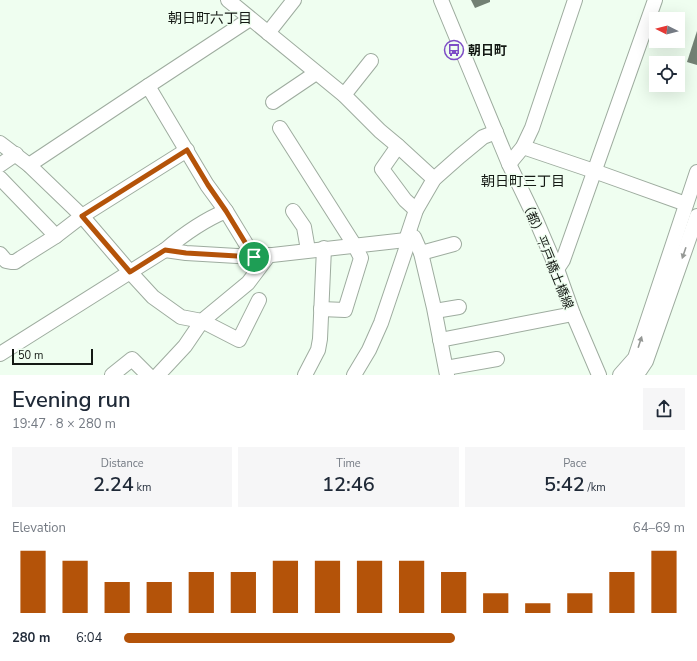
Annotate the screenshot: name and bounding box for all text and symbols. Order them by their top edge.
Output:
district label: 朝日町六丁目 [168,9,252,28]
north arrow [649,12,685,48]
map controls [649,12,685,92]
bus stop icon: 朝日町 [443,39,465,61]
place label: 朝日町 [468,42,507,60]
button: locate [649,56,685,92]
district label: 朝日町三丁目 [481,172,565,191]
street label: （都）平戸橋土橋線 [517,197,577,312]
pin [237,240,271,274]
icon: arrive [243,246,265,268]
one-way arrow [681,247,687,259]
one-way arrow [637,336,643,348]
scale bar [12,347,93,366]
text: 50 m [18,348,43,363]
text: Evening run [12,385,131,415]
button: share [643,388,685,430]
text: 19:47 · 8 × 280 m [12,415,116,433]
text: Distance [101,456,144,471]
text: Time [336,456,361,471]
text: Pace [563,456,587,471]
text: 2.24 [93,471,134,498]
text: 12:46 [322,471,375,498]
text: 5:42 [544,471,585,498]
text: km [134,480,151,495]
text: /km [585,480,606,495]
text: Elevation [12,519,66,537]
text: 64–69 m [633,519,685,537]
text: 280 m [12,629,50,647]
text: 6:04 [76,629,102,647]

